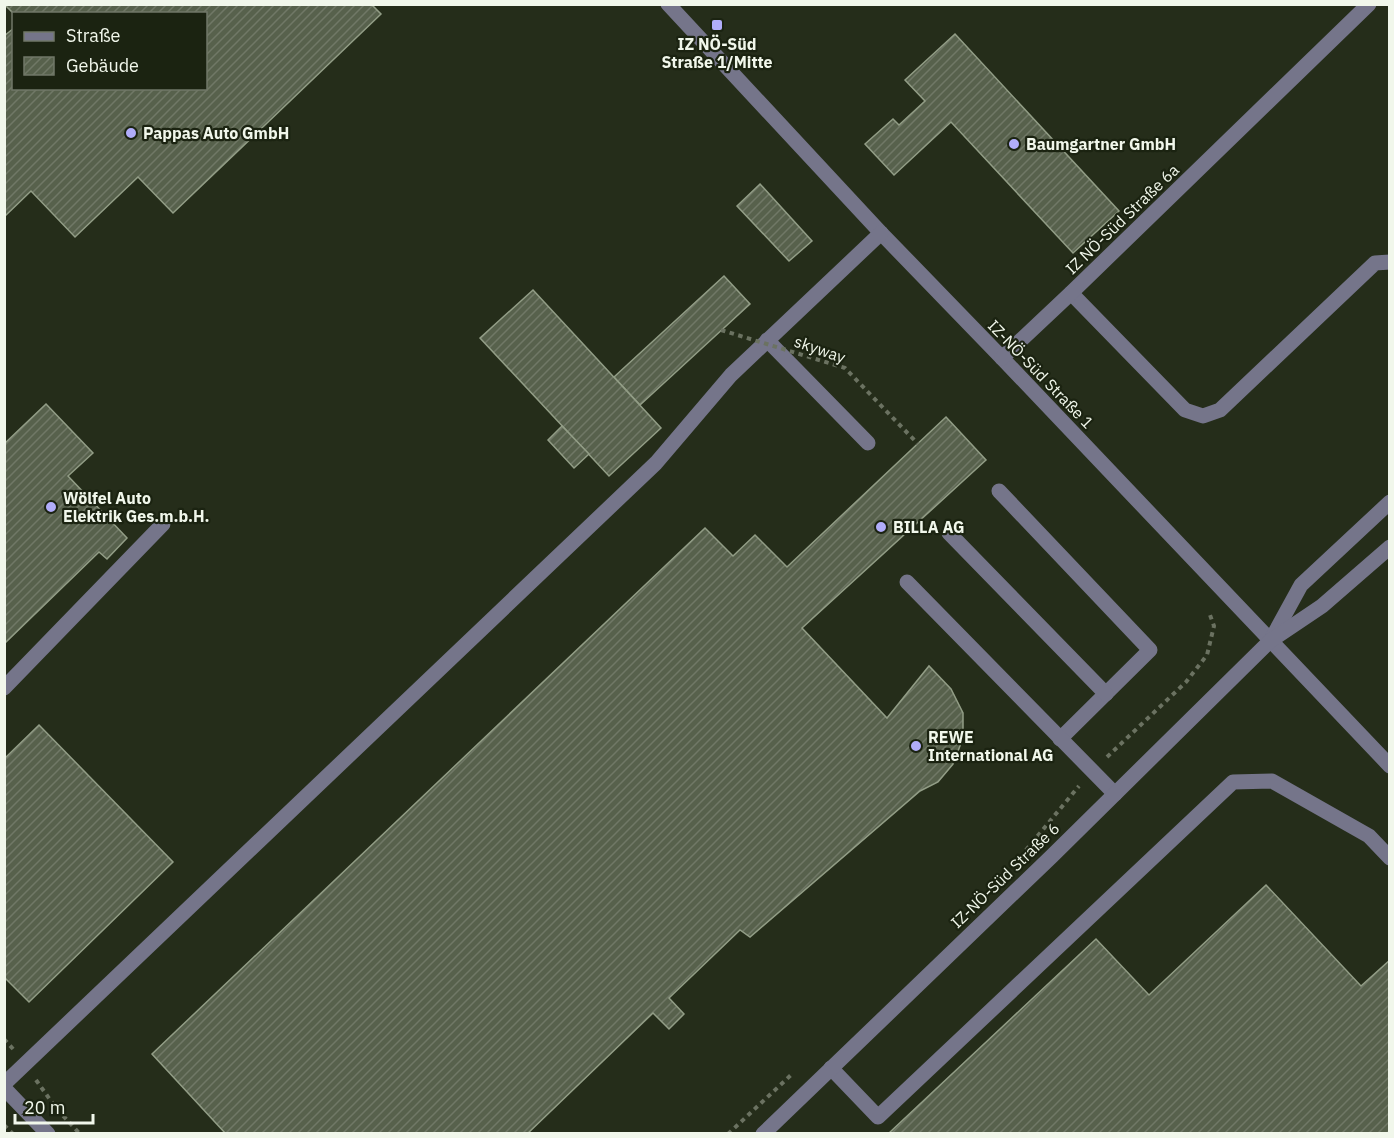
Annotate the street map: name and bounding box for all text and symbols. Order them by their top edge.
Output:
legend [12,12,207,90]
marker: IZ NÖ-Süd Straße 1/Mitte [710,18,724,32]
text: Straße [66,24,120,47]
place label: IZ NÖ-Süd Straße 1/Mitte [661,34,773,72]
text: Gebäude [66,54,139,77]
place label: Pappas Auto GmbH [143,123,289,143]
marker: Pappas Auto GmbH [124,126,138,140]
place label: Baumgartner GmbH [1026,134,1176,154]
marker: Baumgartner GmbH [1007,137,1021,151]
street label: IZ NÖ-Süd Straße 6a [1061,159,1183,278]
street label: IZ-NÖ-Süd Straße 1 [984,315,1098,433]
street label: skyway [792,331,848,367]
place label: Wölfel Auto Elektrik Ges.m.b.H. [63,488,209,526]
marker: Wölfel Auto Elektrik Ges.m.b.H. [44,500,58,514]
place label: BILLA AG [893,517,965,537]
marker: BILLA AG [874,520,888,534]
place label: REWE International AG [928,727,1054,765]
marker: REWE International AG [909,739,923,753]
street label: IZ-NÖ-Süd Straße 6 [946,818,1064,932]
scale bar [15,1087,93,1125]
text: 20 m [24,1096,66,1119]

